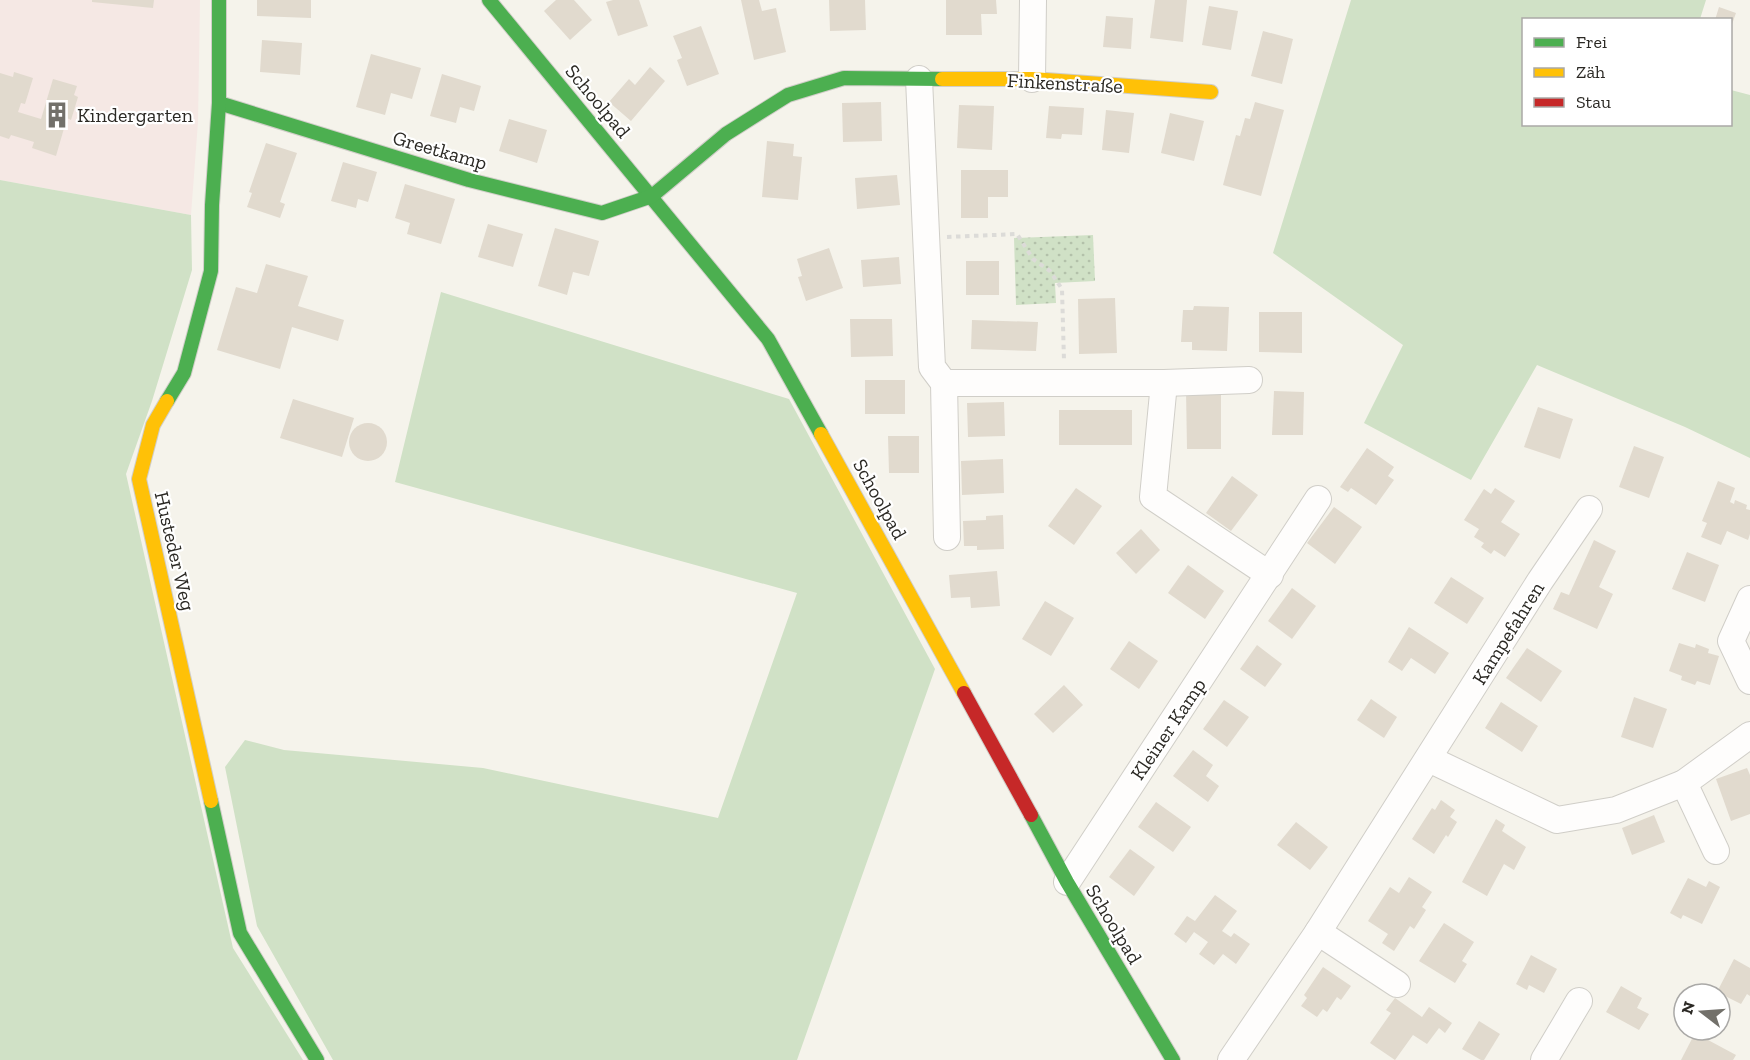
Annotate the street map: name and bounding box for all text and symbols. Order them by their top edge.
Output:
legend [1522,18,1732,126]
text: Frei [1576,31,1607,53]
street label: Schoolpad [560,59,636,143]
text: Zäh [1576,61,1605,83]
street label: Finkenstraße [1007,68,1123,98]
text: Stau [1576,91,1611,113]
building icon: Kindergarten [42,100,72,130]
place label: Kindergarten [77,103,194,127]
street label: Greetkamp [390,125,490,175]
street label: Schoolpad [848,454,912,544]
street label: Husteder Weg [150,489,200,613]
street label: Kampefahren [1467,577,1549,689]
street label: Kleiner Kamp [1125,674,1211,784]
street label: Schoolpad [1081,880,1147,968]
north arrow [1672,982,1732,1042]
text: N [1677,999,1699,1016]

